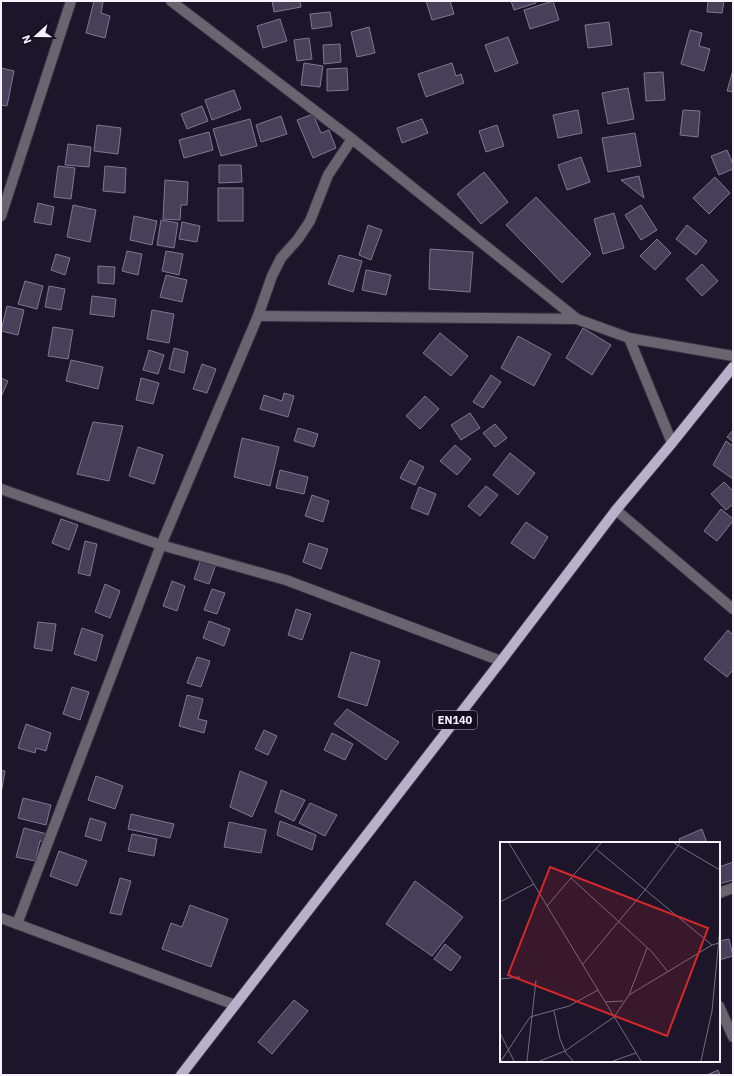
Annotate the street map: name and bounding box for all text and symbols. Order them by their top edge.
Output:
north arrow [16,16,56,56]
text: N [19,33,35,46]
road number: EN140 [433,711,477,729]
inset map [500,842,720,1062]

